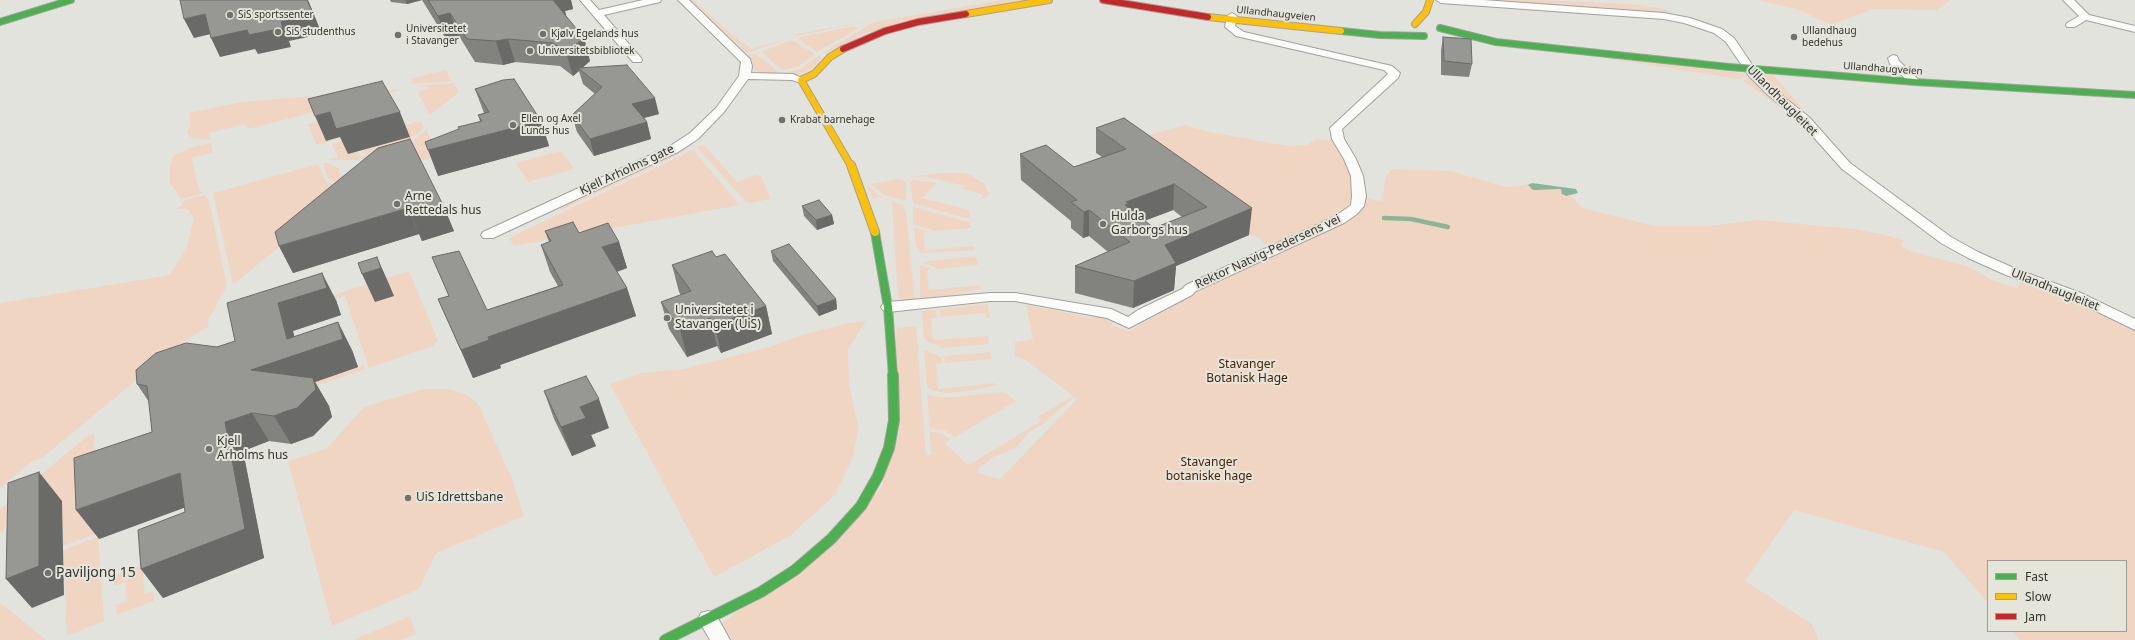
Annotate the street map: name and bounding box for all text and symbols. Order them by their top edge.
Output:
street label: Ullandhaugveien [1236,4,1316,24]
place label: SiS sportssenter [238,9,314,21]
marker: SiS sportssenter [225,10,235,20]
place label: Universitetet i Stavanger [406,23,466,46]
place label: Ullandhaug bedehus [1802,25,1857,48]
place label: SiS studenthus [286,26,355,38]
marker: SiS studenthus [273,27,283,37]
place label: Kjølv Egelands hus [551,28,638,40]
marker: Kjølv Egelands hus [538,29,548,39]
marker: Universitetet i Stavanger [393,30,403,40]
marker: Ullandhaug bedehus [1789,32,1799,42]
place label: Universitetsbibliotek [538,45,635,57]
marker: Universitetsbibliotek [525,46,535,56]
street label: Ullandhaugveien [1843,60,1923,78]
street label: Ullandhaugleitet [1744,63,1820,139]
place label: Ellen og Axel Lunds hus [521,113,581,136]
place label: Krabat barnehage [790,114,875,126]
marker: Krabat barnehage [777,115,787,125]
marker: Ellen og Axel Lunds hus [508,120,518,130]
street label: Kjell Arholms gate [578,142,676,198]
place label: Arne Rettedals hus [405,190,481,218]
marker: Arne Rettedals hus [392,199,402,209]
place label: Hulda Garborgs hus [1111,210,1188,238]
street label: Rektor Natvig-Pedersens vei [1193,212,1343,292]
marker: Hulda Garborgs hus [1098,219,1108,229]
street label: Ullandhaugleitet [2009,266,2101,314]
place label: Universitetet i Stavanger (UiS) [675,304,761,332]
marker: Universitetet i Stavanger (UiS) [662,313,672,323]
park label: Stavanger Botanisk Hage [1206,358,1288,386]
place label: Kjell Arholms hus [217,435,288,463]
marker: Kjell Arholms hus [204,444,214,454]
park label: Stavanger botaniske hage [1166,456,1252,484]
place label: UiS Idrettsbane [416,491,503,505]
marker: UiS Idrettsbane [403,493,413,503]
legend [1987,560,2127,632]
place label: Paviljong 15 [56,565,136,581]
marker: Paviljong 15 [43,568,53,578]
text: Fast [2025,568,2048,585]
text: Slow [2025,588,2051,605]
text: Jam [2025,608,2046,625]

